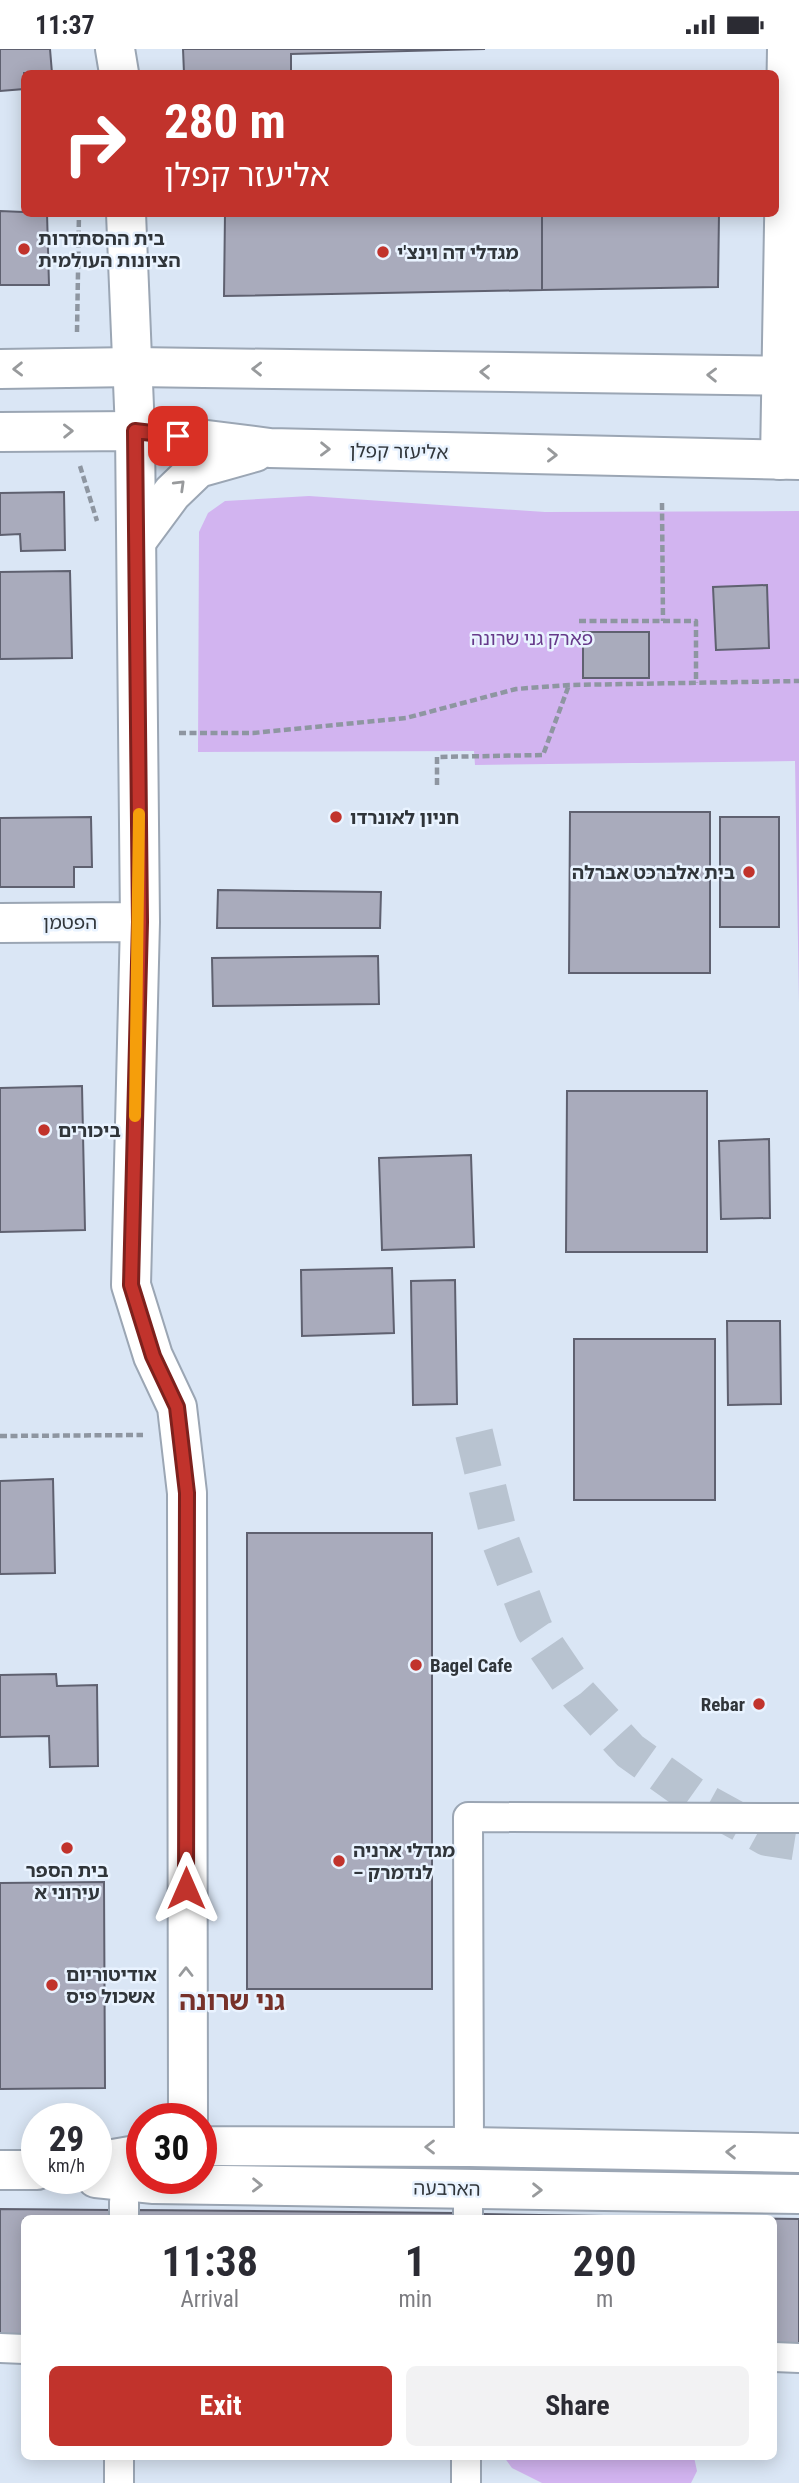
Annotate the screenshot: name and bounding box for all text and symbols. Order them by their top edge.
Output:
text: 11:37 [35,10,95,40]
text: 280 m [164,93,286,150]
icon: right [49,98,140,189]
text: אליעזר קפלן [164,156,330,194]
place label: בית ההסתדרות הציונות העולמית [38,227,181,272]
marker: בית ההסתדרות הציונות העולמית [16,241,32,257]
place label: מגדלי דה וינצ'י [397,241,519,264]
marker: מגדלי דה וינצ'י [375,244,391,260]
one-way arrow [12,361,23,377]
one-way arrow [251,361,262,377]
one-way arrow [479,364,489,380]
one-way arrow [706,367,717,383]
pin [148,406,208,466]
icon: arrive [159,417,197,455]
one-way arrow [62,424,73,439]
street label: אליעזר קפלן [349,439,448,464]
one-way arrow [319,442,330,457]
one-way arrow [547,447,558,462]
one-way arrow [172,481,185,494]
park label: פארק גני שרונה [471,627,593,650]
place label: חניון לאונרדו [350,806,459,829]
marker: חניון לאונרדו [328,809,344,825]
place label: בית אלברכט אברלה [572,861,735,884]
marker: בית אלברכט אברלה [741,864,757,880]
street label: הפטמן [43,911,97,934]
place label: ביכורים [58,1119,121,1142]
marker: ביכורים [36,1122,52,1138]
place label: Bagel Cafe [430,1654,512,1677]
marker: Bagel Cafe [408,1657,424,1673]
place label: Rebar [701,1693,745,1716]
marker: Rebar [751,1696,767,1712]
place label: מגדלי ארניה – לנדמרק [353,1839,455,1884]
marker: בית הספר עירוני א [59,1840,75,1856]
position arrow [149,1851,223,1925]
marker: מגדלי ארניה – לנדמרק [331,1853,347,1869]
place label: בית הספר עירוני א [26,1859,108,1904]
place label: אודיטוריום אשכול פיס [66,1963,157,2008]
one-way arrow [178,1966,194,1977]
marker: אודיטוריום אשכול פיס [44,1977,60,1993]
district label: גני שרונה [179,1986,285,2016]
speed limit sign: 30 [126,2103,217,2194]
text: 29 [49,2119,84,2160]
one-way arrow [424,2139,435,2155]
one-way arrow [725,2144,736,2160]
text: km/h [48,2155,85,2176]
street label: הארבעה [413,2176,481,2201]
one-way arrow [252,2177,263,2193]
one-way arrow [531,2182,542,2197]
text: 11:38 [162,2237,258,2286]
text: 1 [405,2237,426,2286]
text: 290 [573,2237,636,2286]
text: Arrival [180,2286,239,2313]
text: min [398,2286,432,2313]
text: m [596,2286,613,2313]
button: Exit [49,2366,392,2446]
button: Share [406,2366,749,2446]

